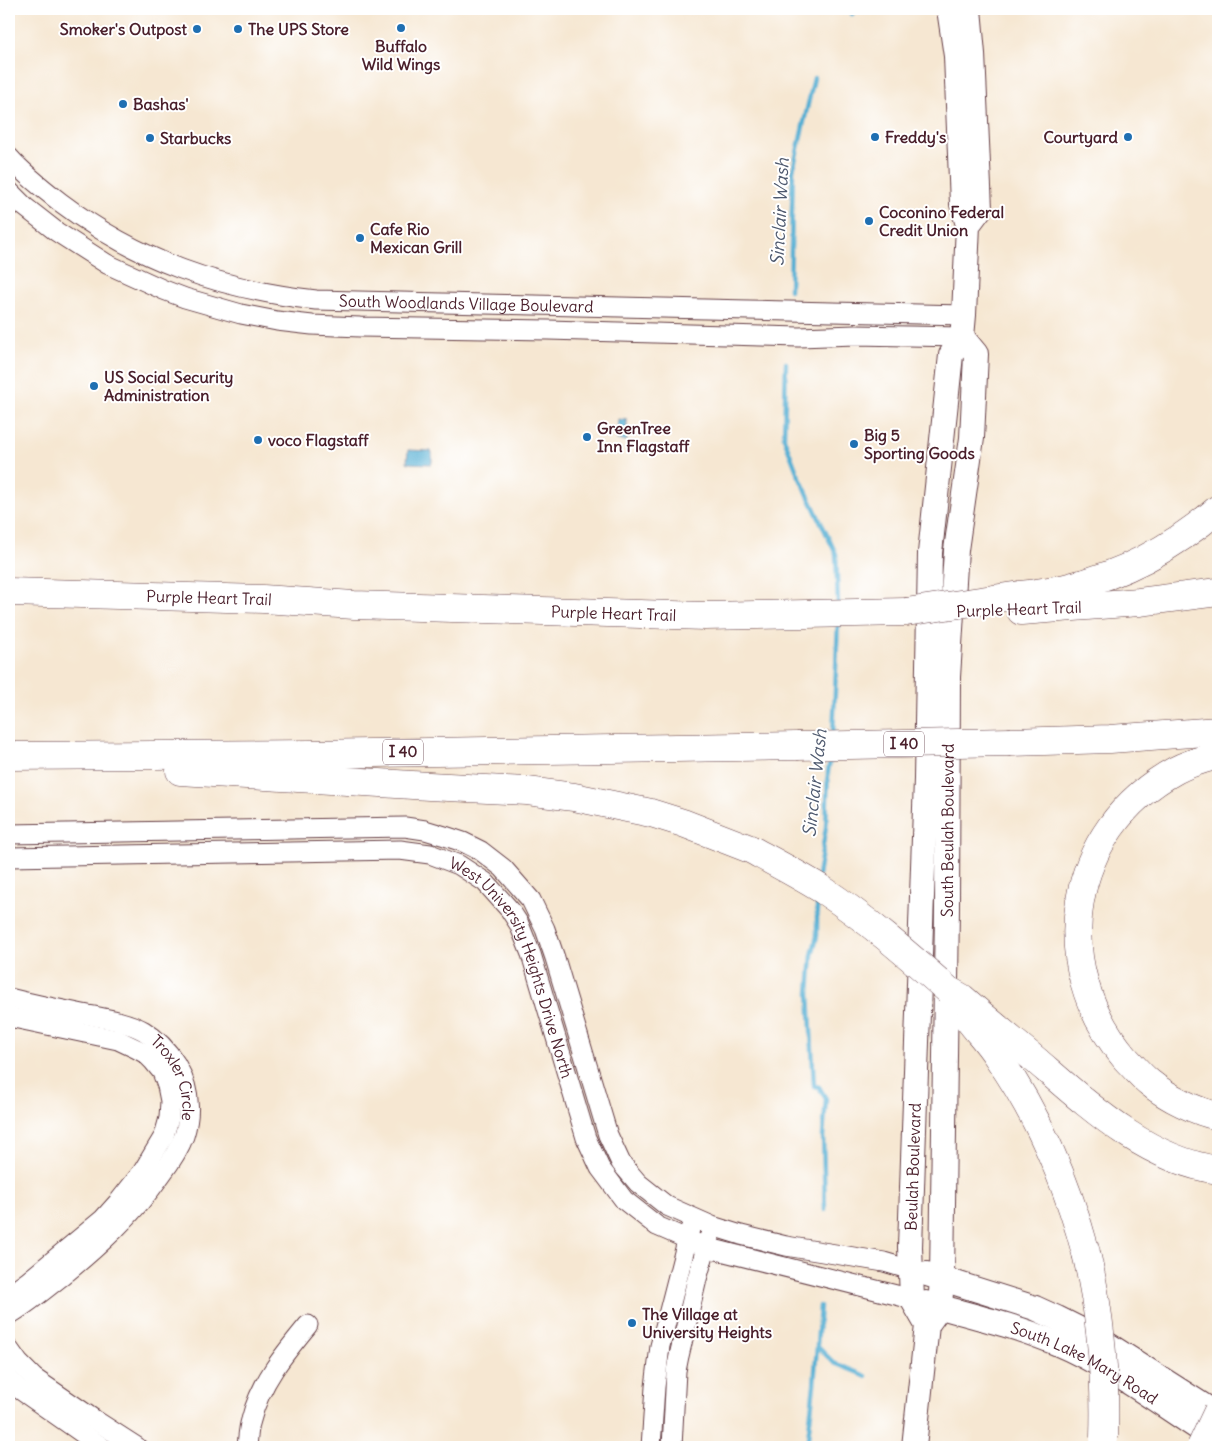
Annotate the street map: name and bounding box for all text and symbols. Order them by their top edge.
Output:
place label: Smoker's Outpost [60,19,188,40]
place label: The UPS Store [248,19,349,39]
marker: Buffalo Wild Wings [395,22,407,34]
marker: Smoker's Outpost [191,23,203,35]
marker: The UPS Store [232,23,244,35]
place label: Buffalo Wild Wings [362,36,440,75]
place label: Bashas' [133,94,189,114]
marker: Bashas' [117,98,129,110]
place label: Freddy's [885,127,946,148]
place label: Courtyard [1043,127,1119,148]
place label: Starbucks [160,128,231,148]
marker: Freddy's [869,131,881,143]
marker: Courtyard [1122,131,1134,143]
marker: Starbucks [144,132,156,144]
water label: Sinclair Wash [765,157,794,267]
place label: Coconino Federal Credit Union [879,202,1004,240]
marker: Coconino Federal Credit Union [863,215,875,227]
place label: Cafe Rio Mexican Grill [370,219,462,257]
marker: Cafe Rio Mexican Grill [354,232,366,244]
street label: South Woodlands Village Boulevard [339,291,594,316]
place label: US Social Security Administration [104,367,233,405]
marker: US Social Security Administration [88,380,100,392]
place label: GreenTree Inn Flagstaff [597,418,690,457]
place label: Big 5 Sporting Goods [864,425,975,464]
place label: voco Flagstaff [268,430,369,451]
marker: GreenTree Inn Flagstaff [581,431,593,443]
marker: voco Flagstaff [252,434,264,446]
marker: Big 5 Sporting Goods [848,438,860,450]
street label: Purple Heart Trail [146,586,272,610]
street label: Purple Heart Trail [956,597,1082,621]
street label: Purple Heart Trail [551,601,677,625]
water label: Sinclair Wash [797,727,832,838]
road number: I 40 [884,732,924,756]
road number: I 40 [383,740,423,764]
street label: South Beulah Boulevard [937,743,958,917]
street label: West University Heights Drive North [447,852,578,1080]
street label: Troxler Circle [147,1030,199,1122]
street label: Beulah Boulevard [901,1103,925,1231]
place label: The Village at University Heights [642,1304,772,1343]
marker: The Village at University Heights [626,1317,638,1329]
street label: South Lake Mary Road [1008,1317,1162,1408]

